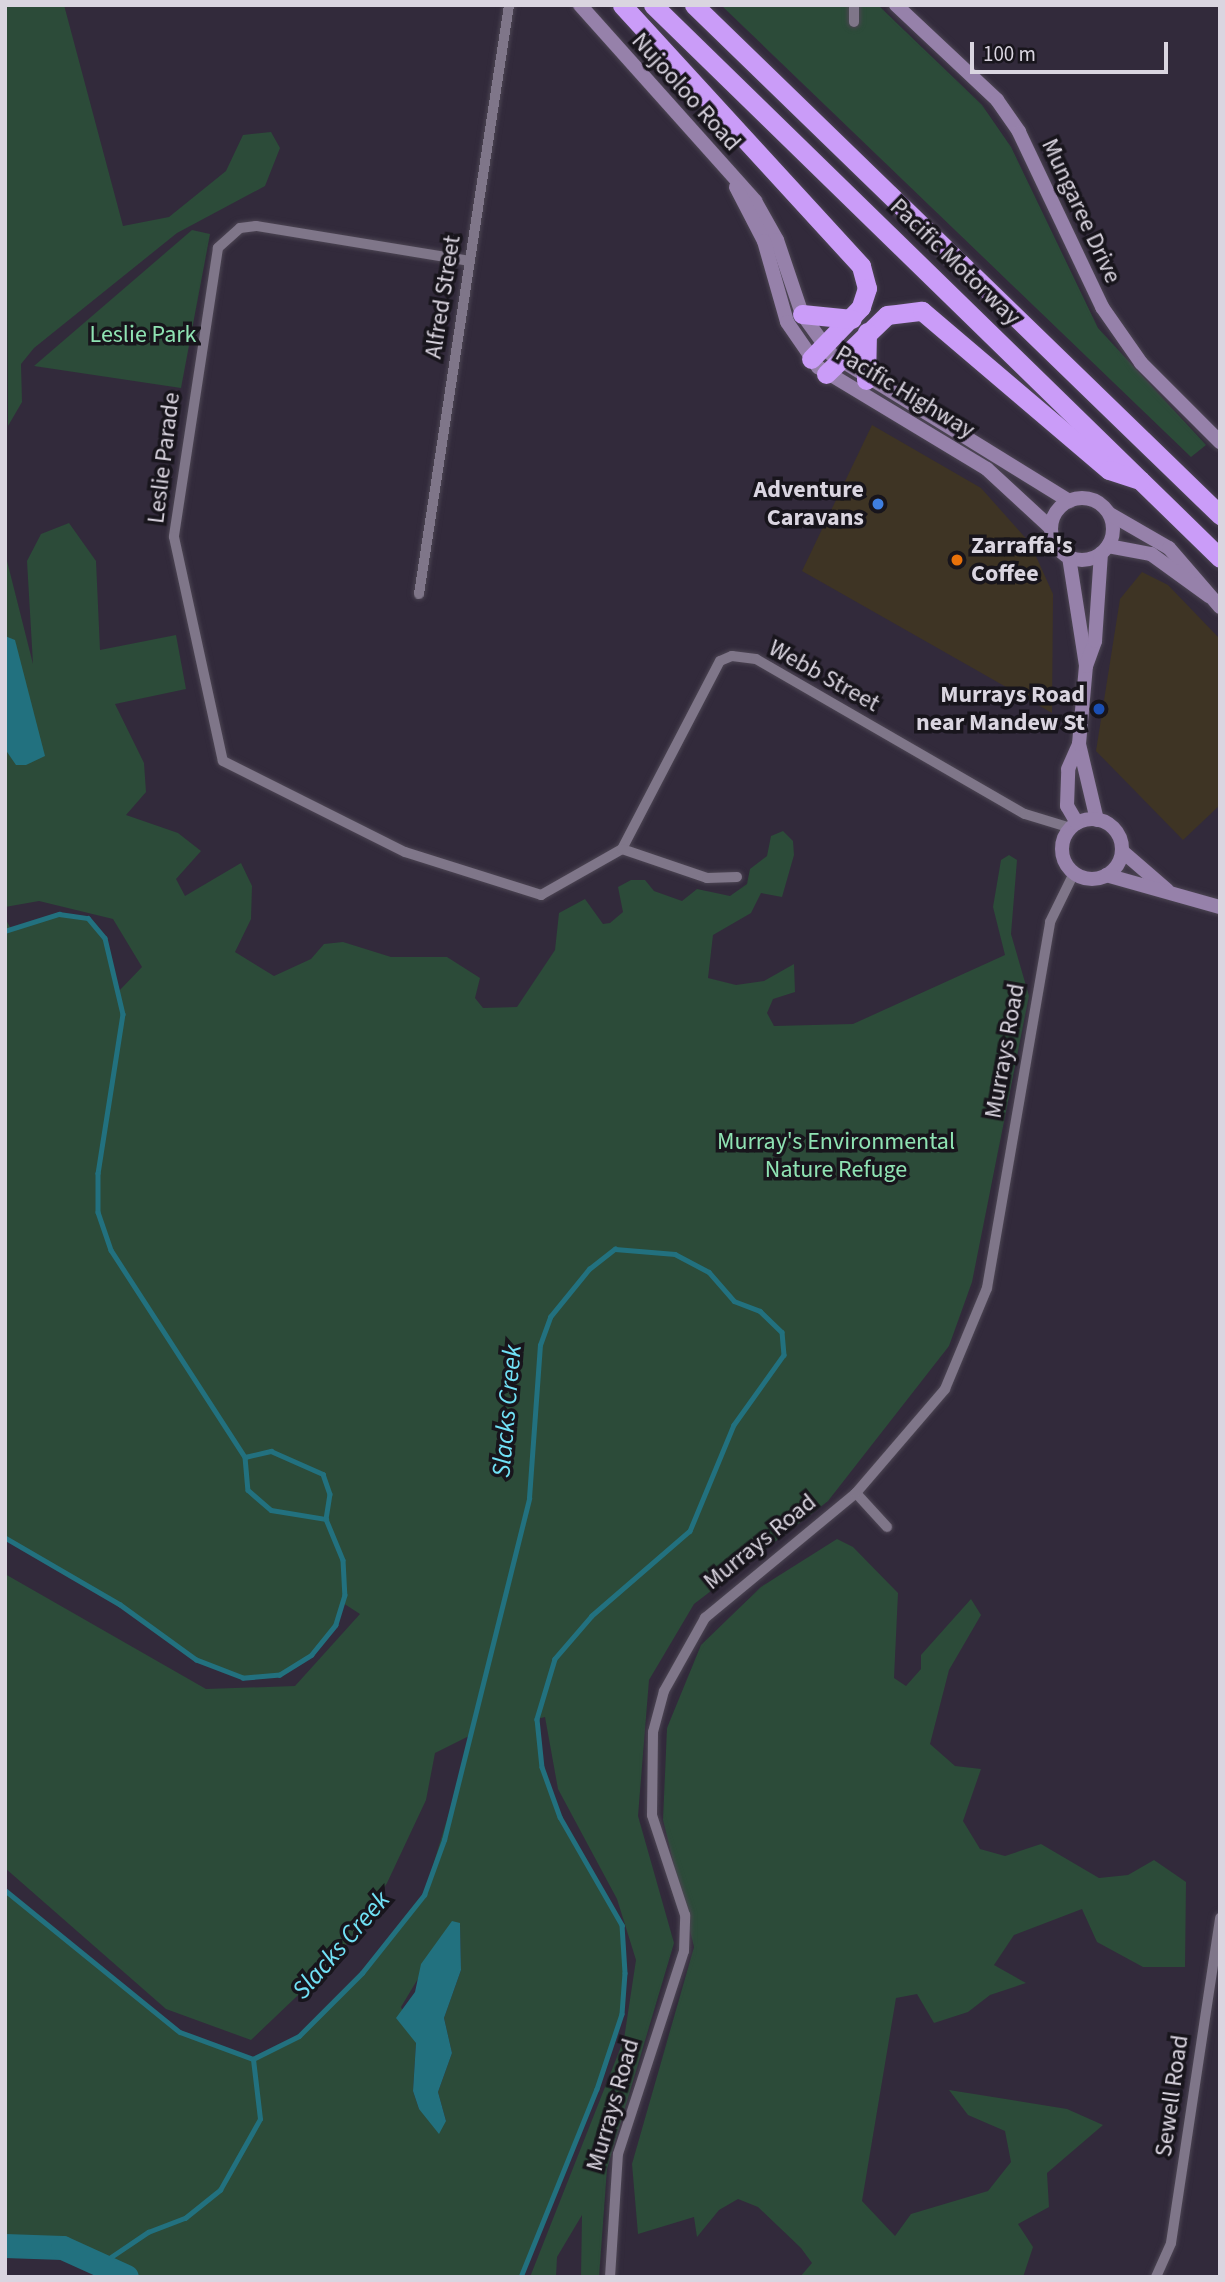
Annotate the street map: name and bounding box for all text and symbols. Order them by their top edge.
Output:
street label: Nujooloo Road [625,27,747,157]
scale bar [973,28,1171,72]
text: 100 m [983,39,1036,69]
street label: Mungaree Drive [1035,134,1127,288]
street label: Pacific Motorway [884,193,1026,331]
street label: Alfred Street [419,233,467,361]
park label: Leslie Park [90,321,196,349]
street label: Pacific Highway [830,339,980,445]
street label: Leslie Parade [142,391,186,525]
place label: Adventure Caravans [753,476,864,532]
marker: Adventure Caravans [870,496,886,512]
place label: Zarraffa's Coffee [971,532,1073,588]
marker: Zarraffa's Coffee [949,552,965,568]
street label: Webb Street [764,634,884,718]
place label: Murrays Road near Mandew St [916,681,1085,737]
marker: Murrays Road near Mandew St [1091,701,1107,717]
street label: Murrays Road [979,981,1031,1121]
park label: Murray's Environmental Nature Refuge [717,1128,955,1184]
water label: Slacks Creek [486,1343,528,1479]
street label: Murrays Road [698,1488,822,1596]
water label: Slacks Creek [286,1885,396,2005]
street label: Sewell Road [1149,2033,1195,2159]
street label: Murrays Road [580,2036,646,2174]

